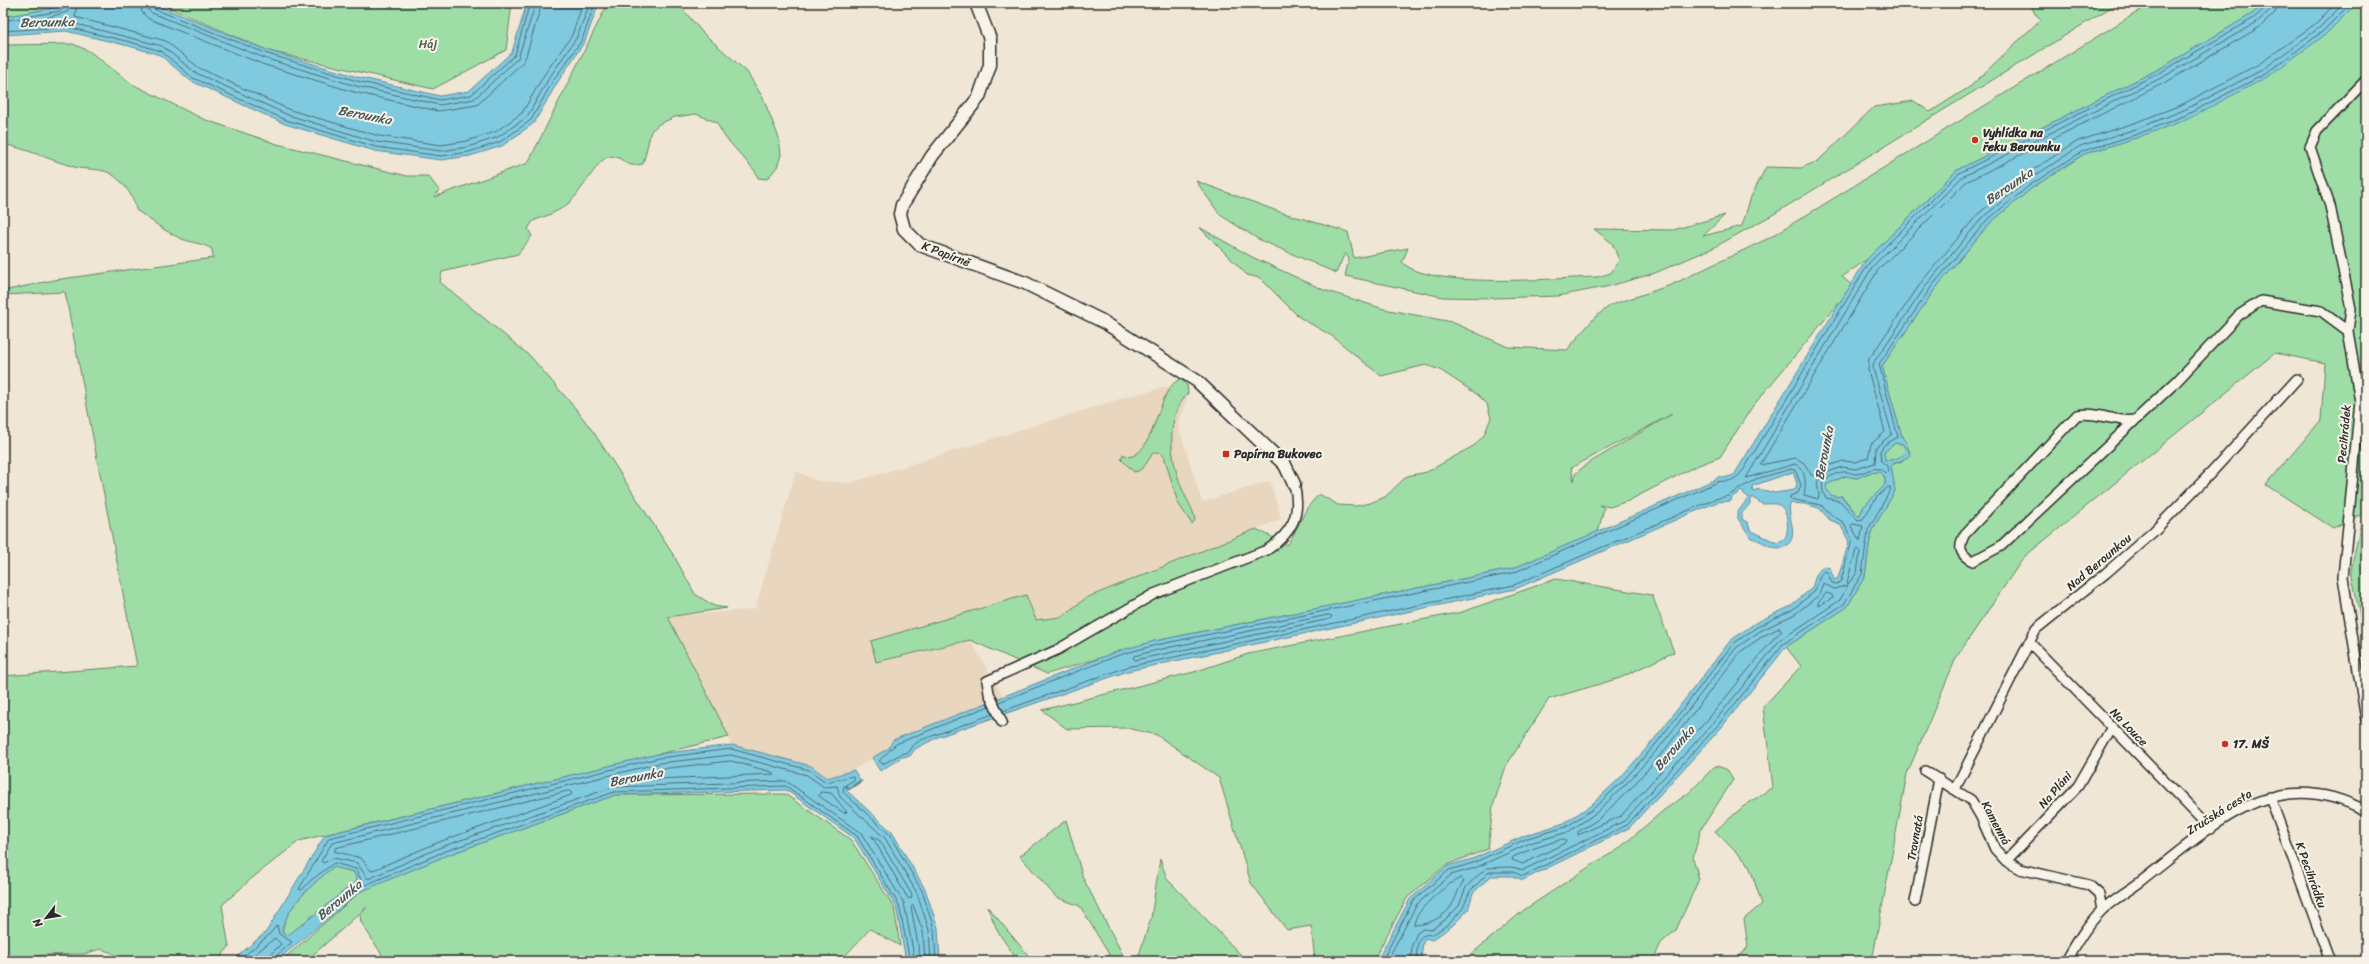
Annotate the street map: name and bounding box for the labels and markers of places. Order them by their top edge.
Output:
place label: Vyhlídka na řeku Berounku [1982,122,2061,158]
marker: Vyhlídka na řeku Berounku [1970,135,1980,145]
place label: Papírna Bukovec [1234,443,1323,465]
marker: Papírna Bukovec [1221,449,1231,459]
place label: 17. MŠ [2233,733,2270,755]
marker: 17. MŠ [2220,739,2230,749]

